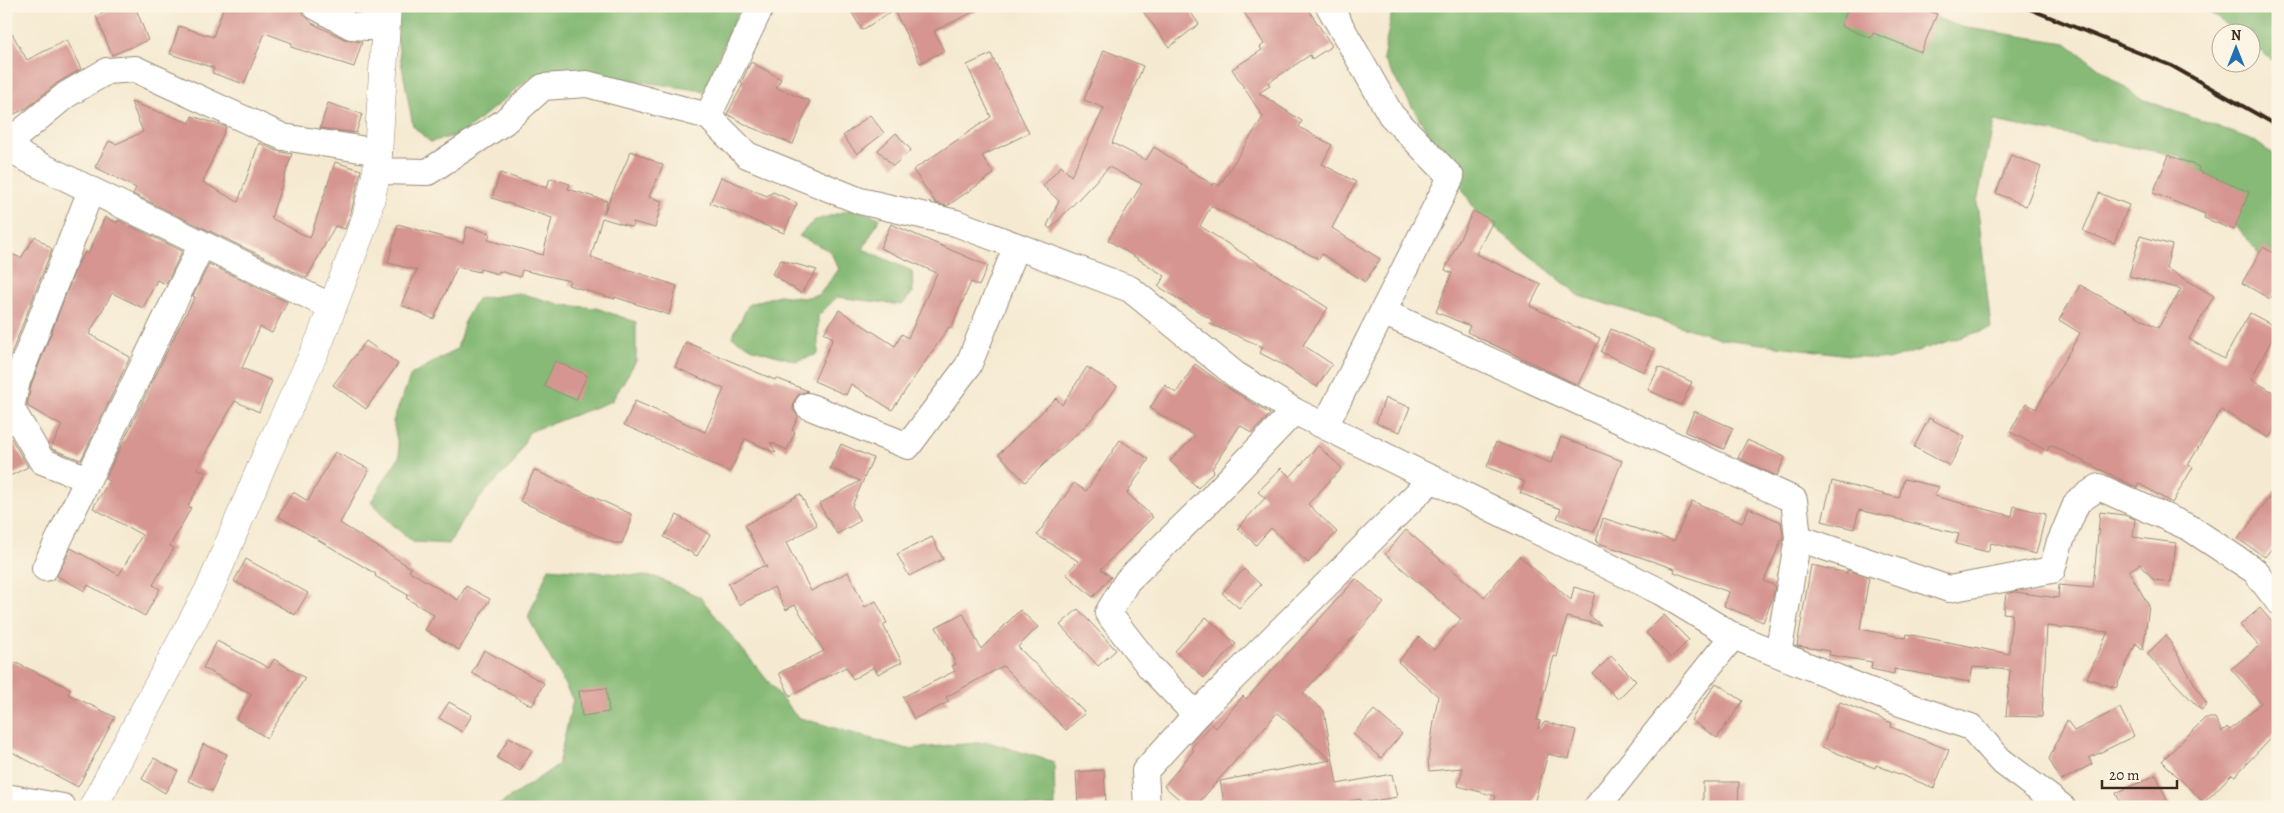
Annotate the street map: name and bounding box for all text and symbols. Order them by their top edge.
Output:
north arrow [2212,22,2262,72]
text: N [2231,26,2241,45]
scale bar [2102,758,2176,790]
text: 20 m [2109,765,2140,785]

